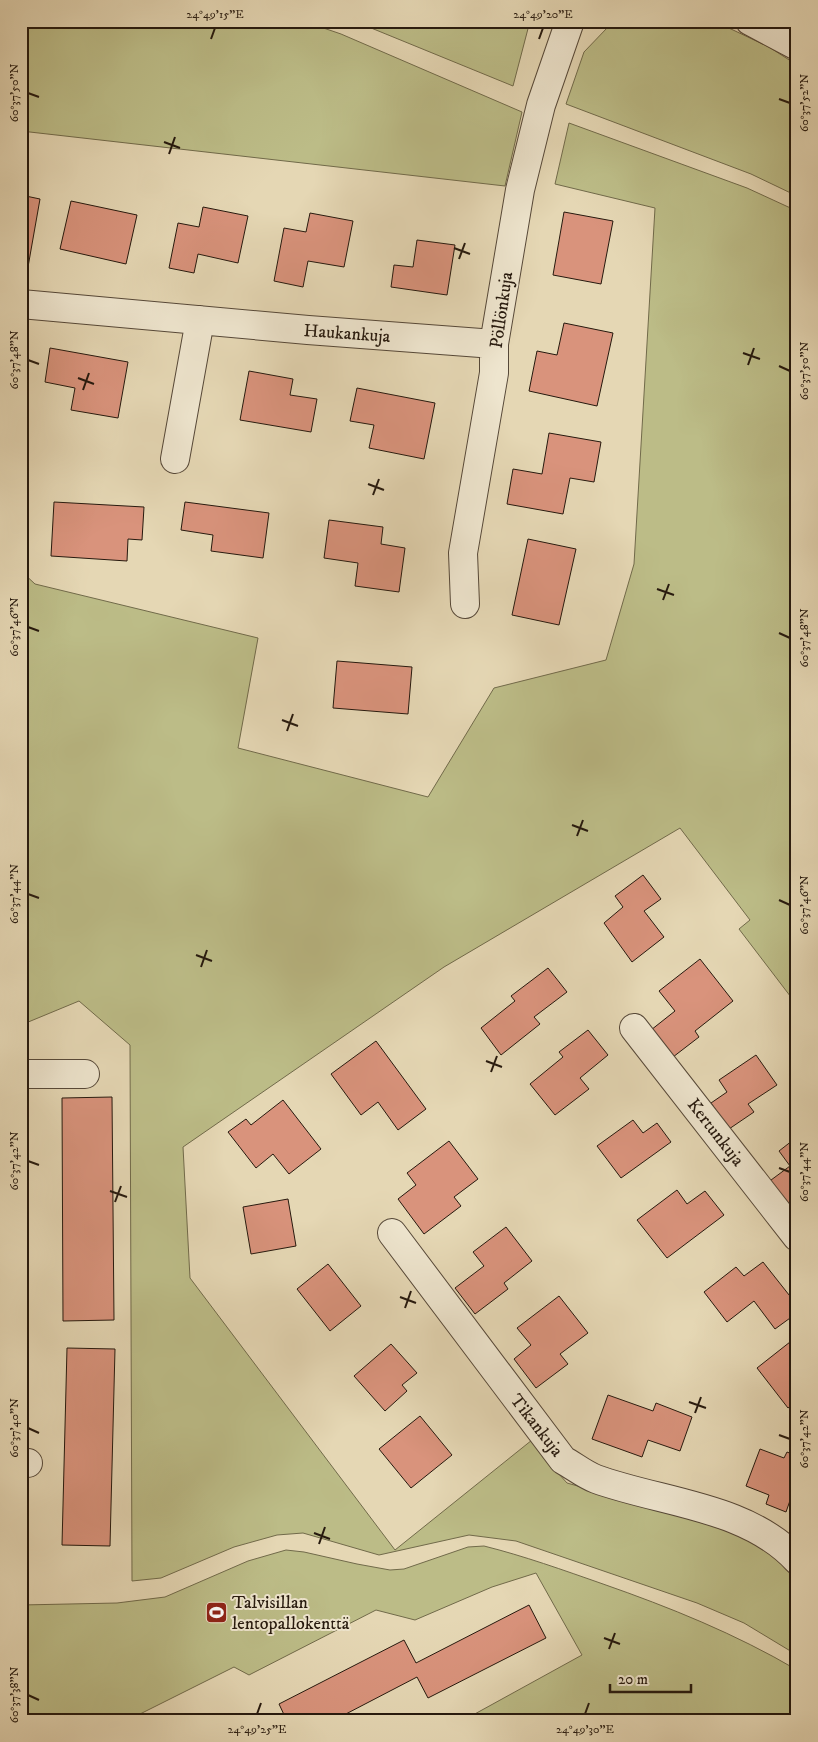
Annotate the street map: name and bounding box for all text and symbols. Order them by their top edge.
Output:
text: 24°49'15"E [186,7,244,22]
text: 24°49'20"E [513,7,573,22]
text: 60°37'50"N [7,64,22,122]
text: 60°37'52"N [797,74,812,132]
street label: Pöllönkuja [486,270,518,350]
street label: Haukankuja [303,320,391,348]
text: 60°37'48"N [7,330,22,390]
text: 60°37'50"N [797,342,812,400]
text: 60°37'46"N [7,597,22,657]
text: 60°37'48"N [797,608,812,668]
text: 60°37'44"N [7,864,22,924]
text: 60°37'46"N [797,875,812,935]
street label: Kertunkuja [682,1094,749,1171]
text: 60°37'42"N [7,1131,22,1191]
text: 60°37'44"N [797,1142,812,1202]
street label: Tikankuja [505,1390,568,1462]
text: 60°37'40"N [7,1398,22,1458]
text: 60°37'42"N [797,1409,812,1469]
place label: Talvisillan lentopallokenttä [232,1592,350,1635]
sports icon: Talvisillan lentopallokenttä [204,1600,228,1624]
scale bar [610,1662,692,1694]
text: 60°37'38"N [7,1667,22,1723]
text: 20 m [618,1670,648,1689]
text: 24°49'25"E [228,1722,287,1737]
text: 24°49'30"E [556,1722,615,1737]

